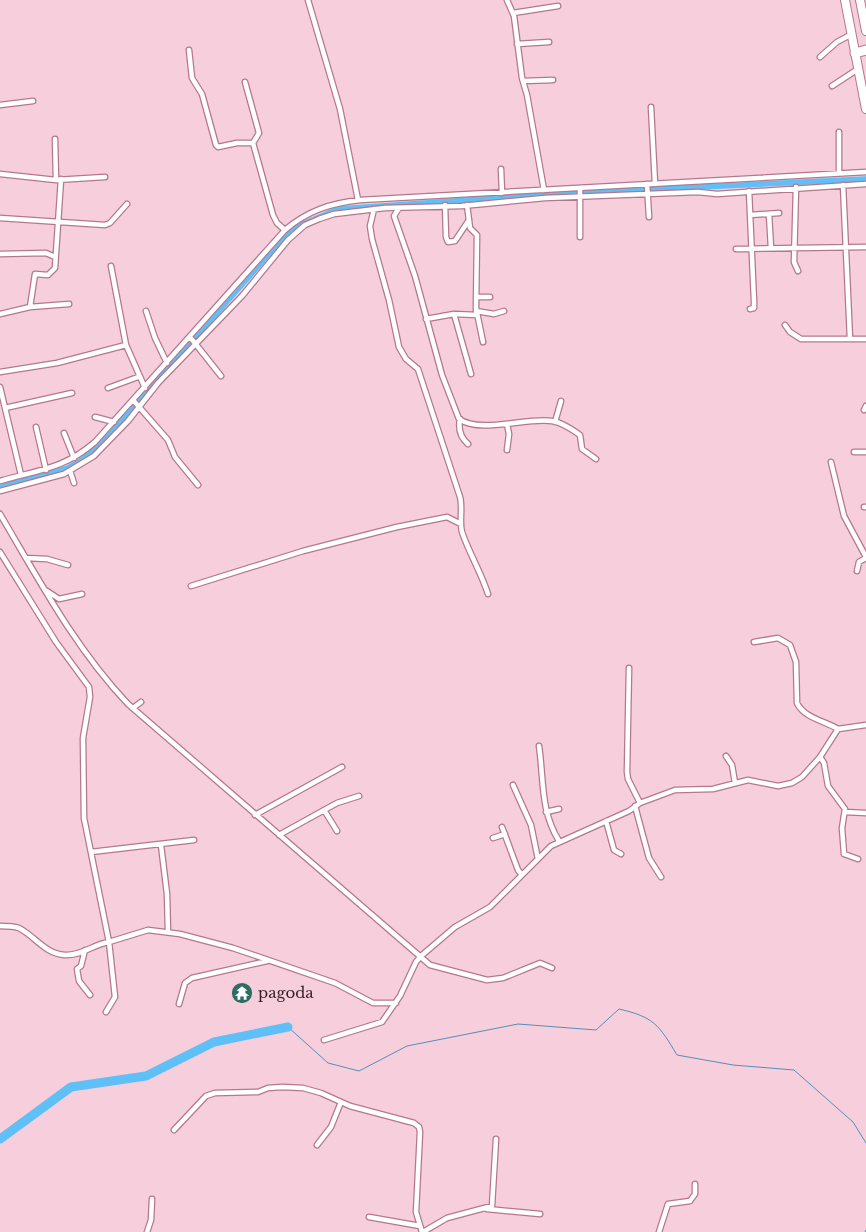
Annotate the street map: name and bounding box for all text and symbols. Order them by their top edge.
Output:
temple icon: pagoda [230,981,254,1005]
place label: pagoda [258,983,314,1002]

